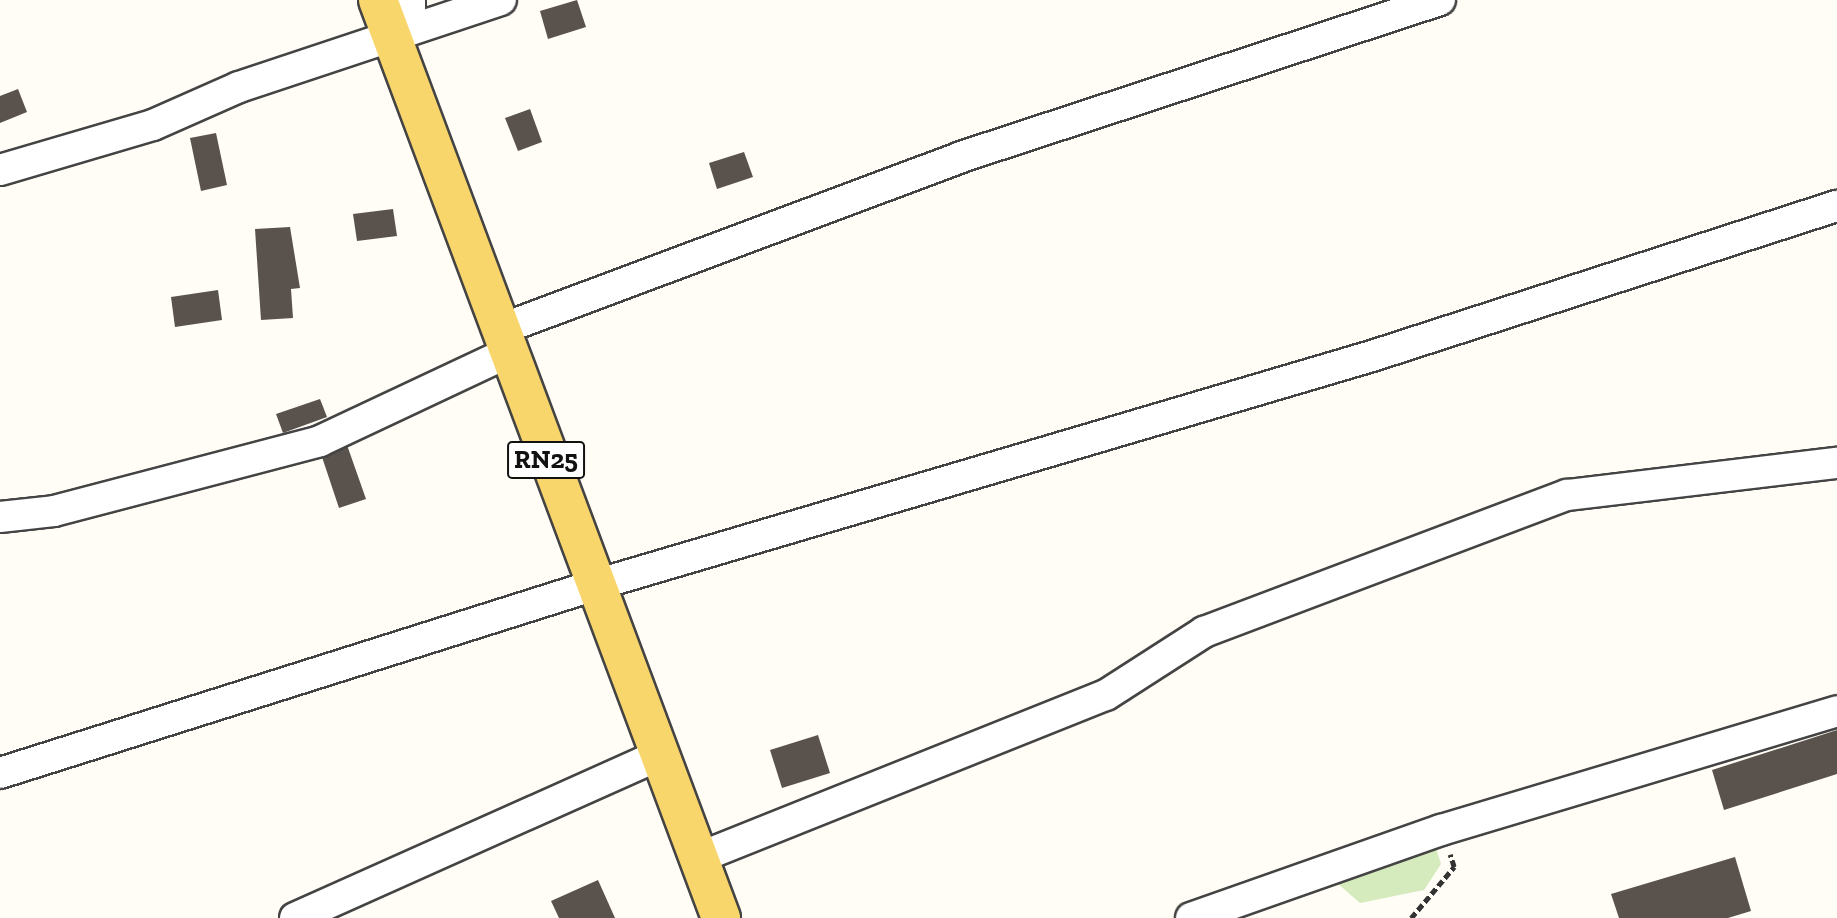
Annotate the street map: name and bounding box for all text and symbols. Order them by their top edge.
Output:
road number: RN25 [506,437,586,482]

